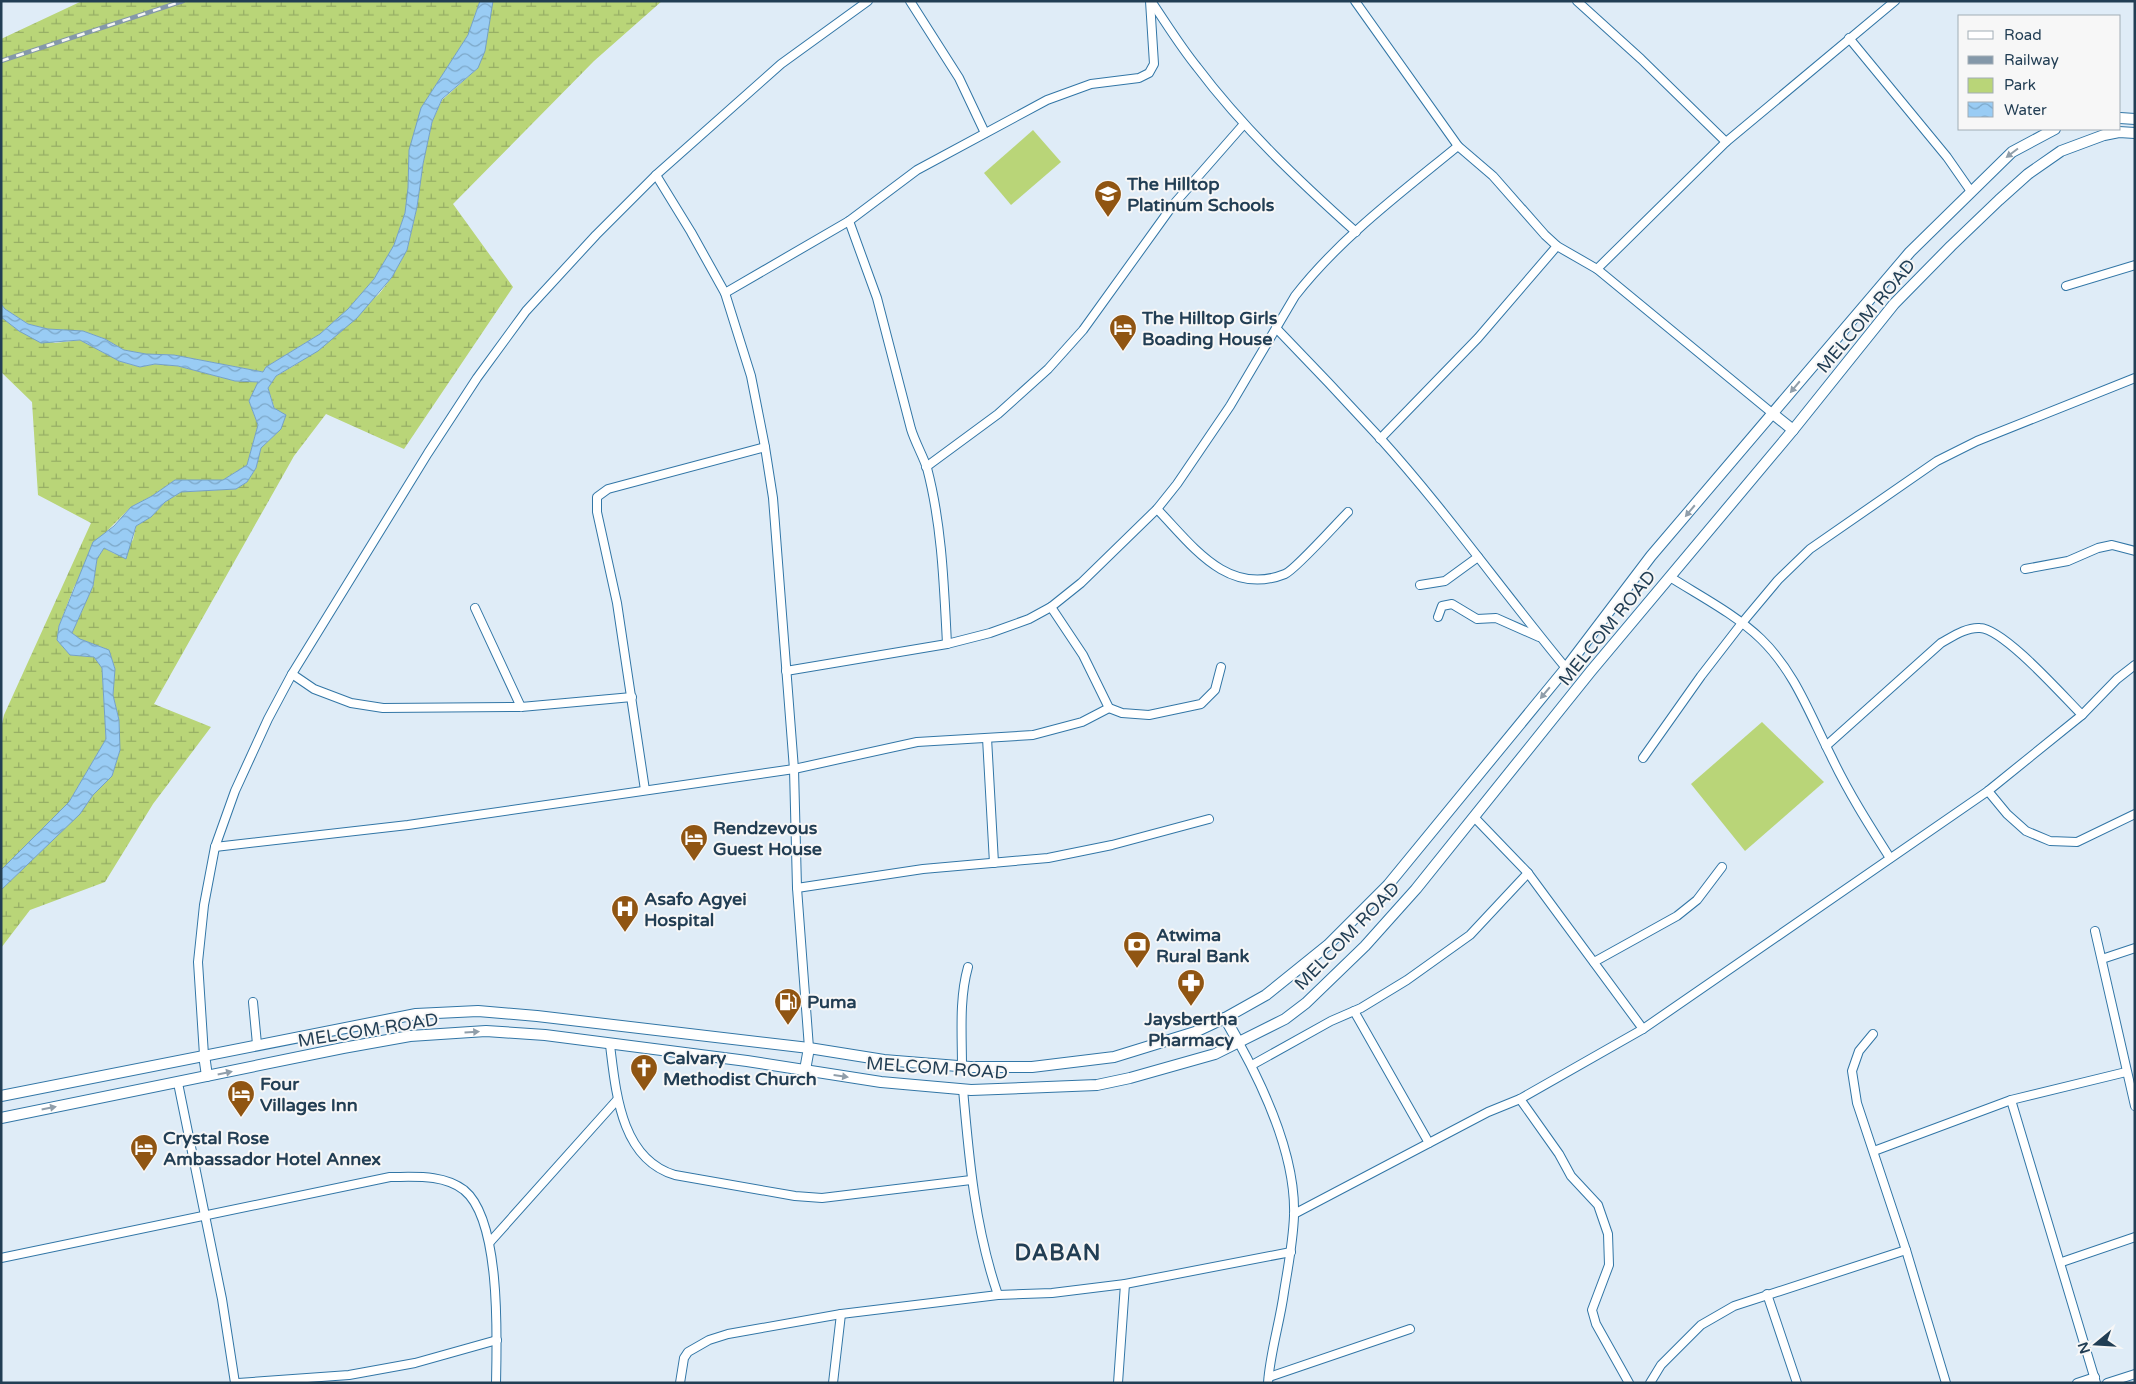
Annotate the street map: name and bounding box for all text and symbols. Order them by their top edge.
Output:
legend [1958,15,2121,130]
text: Road [2004,26,2042,44]
text: Railway [2004,51,2059,69]
text: Park [2004,76,2036,94]
text: Water [2004,101,2047,119]
one-way arrow [2006,147,2019,158]
place label: The Hilltop Platinum Schools [1126,173,1275,216]
school or university icon: The Hilltop Platinum Schools [1093,179,1123,218]
street label: MELCOM ROAD [1812,254,1920,378]
place label: The Hilltop Girls Boading House [1141,307,1278,350]
hotel icon: The Hilltop Girls Boading House [1108,313,1138,352]
one-way arrow [1789,380,1800,393]
one-way arrow [1684,504,1695,517]
street label: MELCOM ROAD [1554,566,1660,690]
one-way arrow [1540,686,1551,699]
place label: Rendzevous Guest House [713,817,822,860]
hotel icon: Rendzevous Guest House [679,823,709,862]
street label: MELCOM ROAD [1290,877,1404,995]
place label: Asafo Agyei Hospital [644,888,747,931]
hospital icon: Asafo Agyei Hospital [610,894,640,933]
place label: Atwima Rural Bank [1156,924,1250,967]
bank icon: Atwima Rural Bank [1122,930,1152,969]
pharmacy icon: Jaysbertha Pharmacy [1176,968,1206,1007]
fuel station icon: Puma [773,987,803,1026]
place label: Puma [807,991,857,1013]
street label: MELCOM ROAD [296,1008,440,1052]
place label: Jaysbertha Pharmacy [1143,1008,1238,1051]
one-way arrow [464,1028,480,1036]
place label: Calvary Methodist Church [663,1047,817,1090]
street label: MELCOM ROAD [865,1052,1009,1084]
church icon: Calvary Methodist Church [629,1053,659,1092]
one-way arrow [218,1069,233,1077]
one-way arrow [834,1072,850,1080]
place label: Four Villages Inn [260,1073,358,1116]
hotel icon: Four Villages Inn [226,1079,256,1118]
one-way arrow [41,1104,57,1112]
place label: Crystal Rose Ambassador Hotel Annex [163,1127,381,1170]
hotel icon: Crystal Rose Ambassador Hotel Annex [129,1133,159,1172]
district label: DABAN [1015,1240,1101,1266]
north arrow [2071,1319,2121,1369]
text: N [2074,1340,2094,1356]

